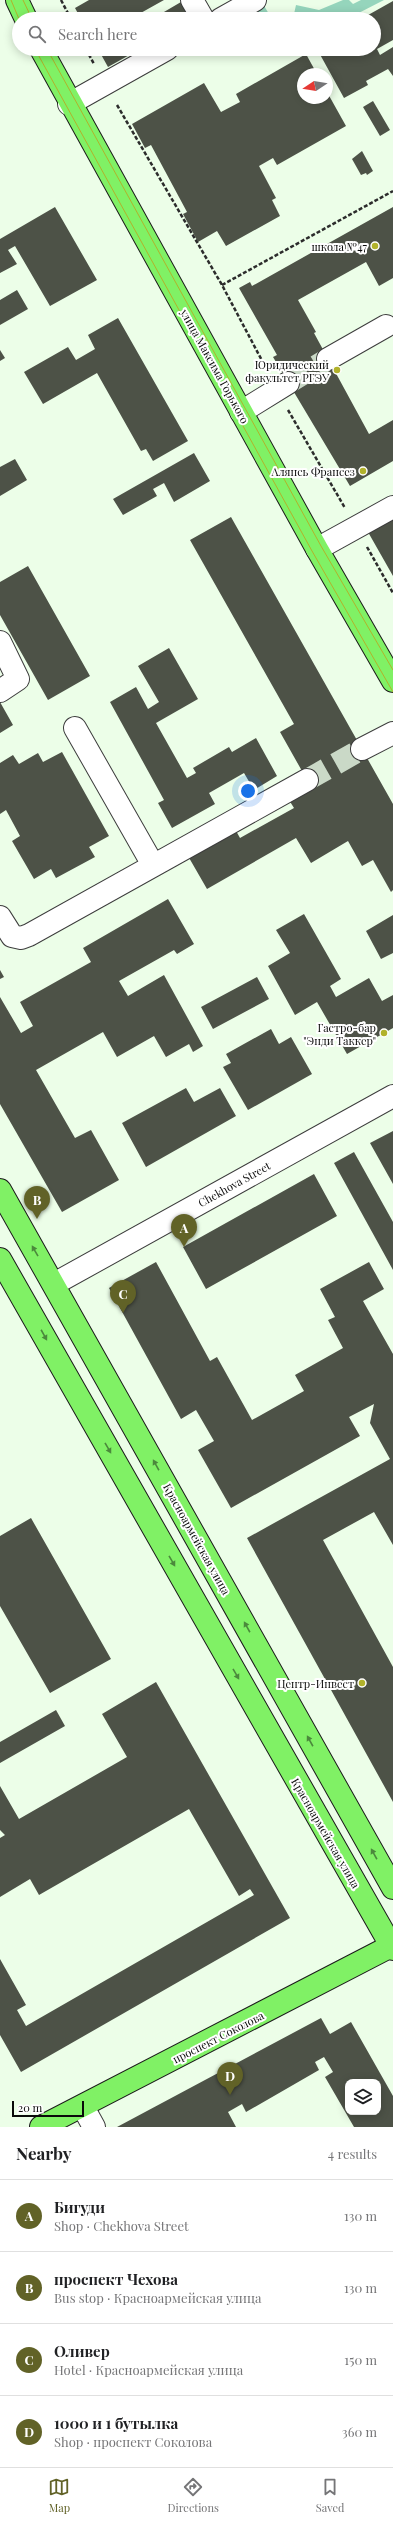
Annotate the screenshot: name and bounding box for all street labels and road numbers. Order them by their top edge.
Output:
street label: улица Максима Горького [177,305,253,426]
street label: Chekhova Street [195,1158,273,1210]
street label: Красноармейская улица [160,1481,234,1598]
street label: Красноармейская улица [288,1775,364,1891]
street label: проспект Соколова [170,2007,267,2067]

